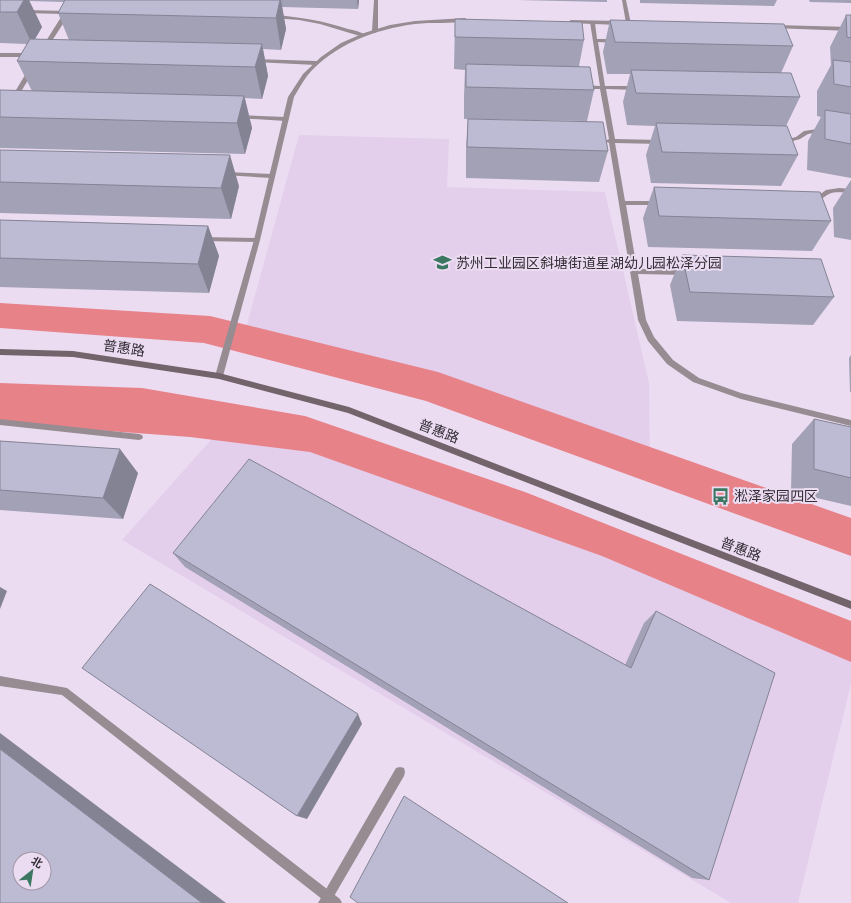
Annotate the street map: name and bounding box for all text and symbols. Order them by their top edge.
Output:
school or university icon: 苏州工业园区斜塘街道星湖幼儿园松泽分园 [433,253,453,273]
place label: 苏州工业园区斜塘街道星湖幼儿园松泽分园 [456,255,722,272]
street label: 普惠路 [102,337,146,360]
street label: 普惠路 [416,416,461,447]
bus stop icon: 淞泽家园四区 [711,486,731,506]
place label: 淞泽家园四区 [734,488,818,505]
street label: 普惠路 [718,534,763,565]
north arrow [12,851,52,891]
text: 北 [29,854,45,871]

